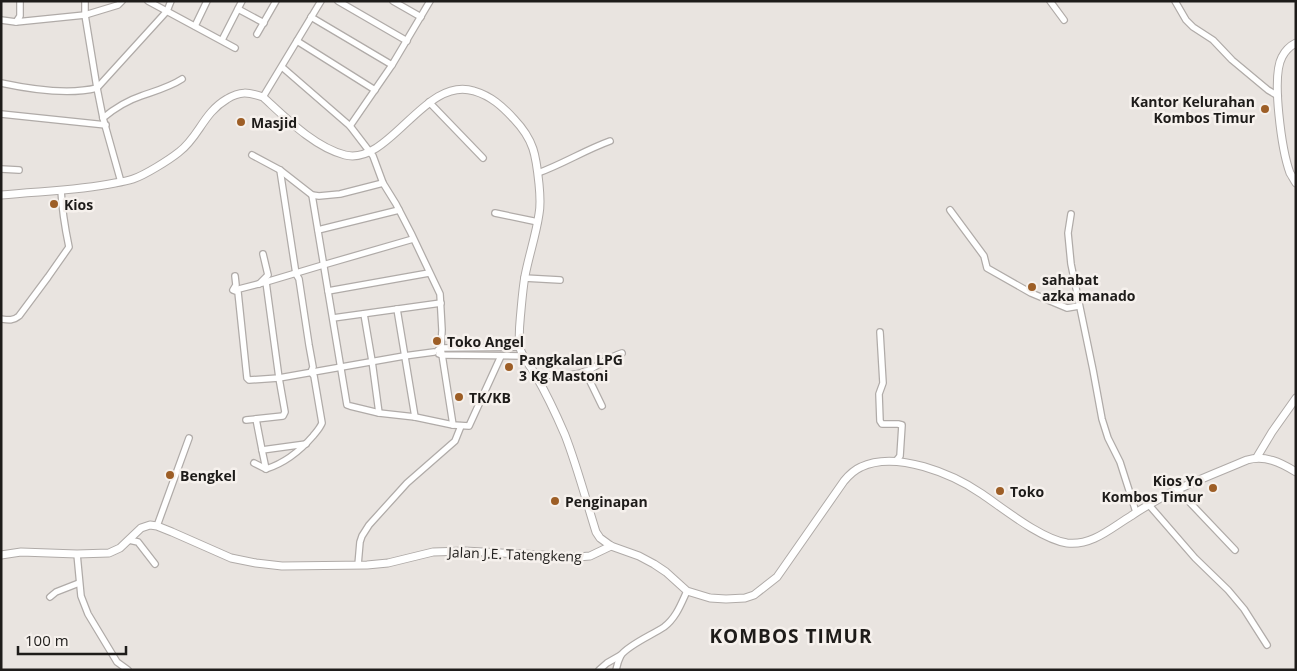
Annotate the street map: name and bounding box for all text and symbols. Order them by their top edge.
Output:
place label: Kantor Kelurahan Kombos Timur [1131,92,1256,127]
marker: Kantor Kelurahan Kombos Timur [1259,103,1271,115]
place label: Masjid [251,113,297,132]
marker: Masjid [235,116,247,128]
place label: Kios [64,195,93,214]
marker: Kios [48,198,60,210]
place label: sahabat azka manado [1042,270,1136,305]
marker: sahabat azka manado [1026,281,1038,293]
place label: Toko Angel [447,332,524,351]
marker: Toko Angel [431,335,443,347]
place label: Pangkalan LPG 3 Kg Mastoni [519,350,623,385]
marker: Pangkalan LPG 3 Kg Mastoni [503,361,515,373]
place label: TK/KB [469,388,511,407]
marker: TK/KB [453,391,465,403]
place label: Bengkel [180,466,236,485]
marker: Bengkel [164,469,176,481]
place label: Kios Yo Kombos Timur [1101,471,1204,506]
place label: Toko [1010,482,1044,501]
marker: Kios Yo Kombos Timur [1207,482,1219,494]
marker: Toko [994,485,1006,497]
place label: Penginapan [565,492,648,511]
marker: Penginapan [549,495,561,507]
street label: Jalan J.E. Tatengkeng [446,542,582,566]
district label: KOMBOS TIMUR [709,623,873,649]
scale bar [18,624,125,656]
text: 100 m [25,630,69,650]

